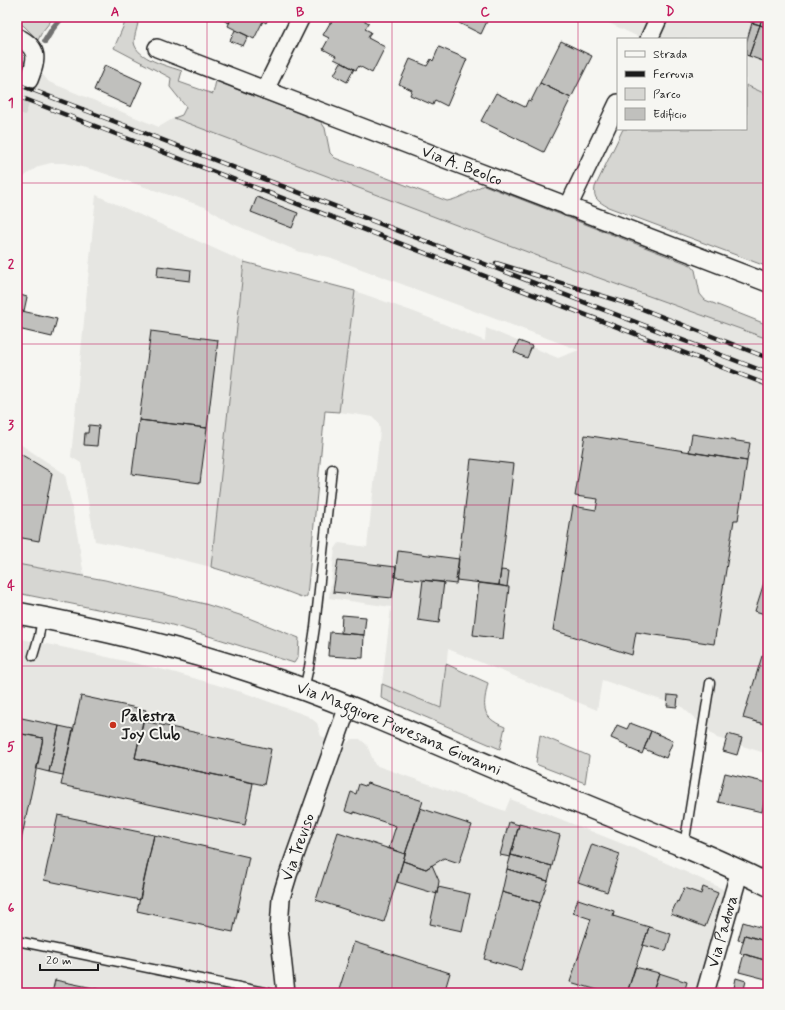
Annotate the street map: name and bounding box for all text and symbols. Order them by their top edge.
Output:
text: A [111,4,119,21]
text: B [296,4,305,21]
text: C [480,4,490,21]
text: D [666,4,675,21]
legend [617,38,747,130]
text: Strada [653,47,687,63]
text: Ferrovia [653,67,694,83]
text: Parco [653,87,681,103]
text: 1 [8,95,14,112]
text: Edificio [653,107,687,123]
street label: Via A. Beolco [419,141,506,191]
text: 2 [8,256,15,273]
text: 3 [8,417,14,434]
text: 4 [7,578,15,595]
street label: Via Maggiore Piovesana Giovanni [294,677,504,780]
place label: Palestra Joy Club [121,706,181,745]
marker: Palestra Joy Club [108,720,118,730]
text: 5 [7,739,15,756]
street label: Via Treviso [276,811,320,884]
street label: Via Padova [702,893,743,970]
text: 6 [8,900,15,917]
scale bar [40,946,98,972]
text: 20 m [46,953,72,969]

